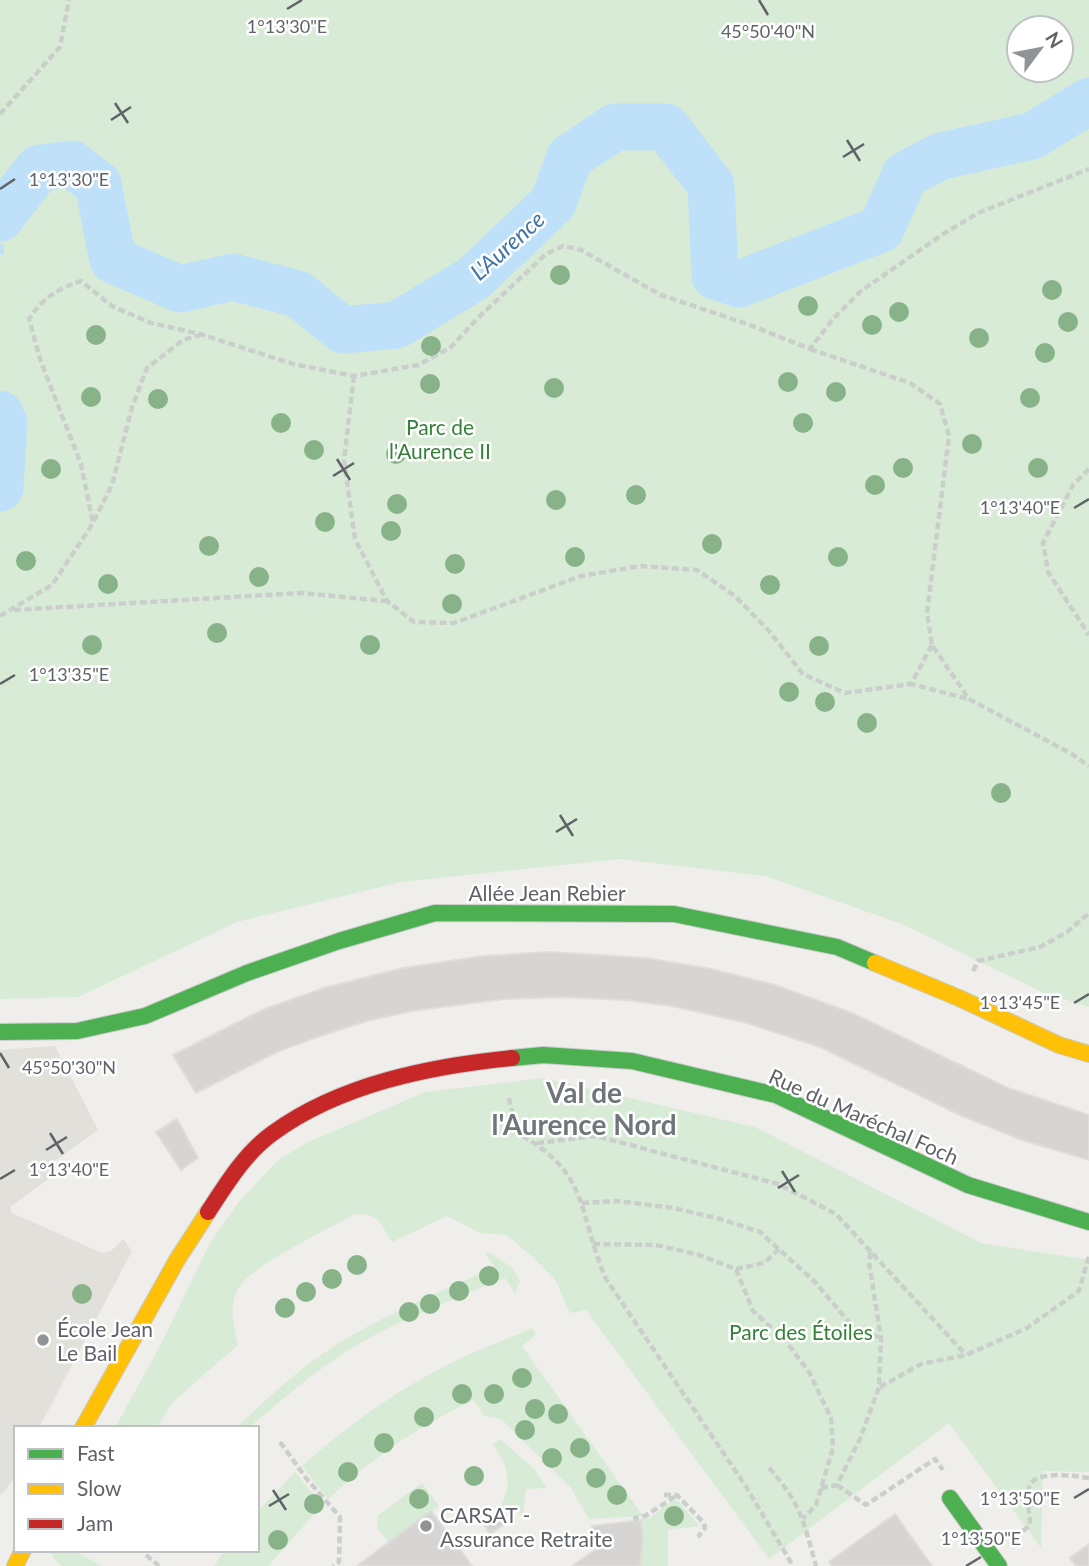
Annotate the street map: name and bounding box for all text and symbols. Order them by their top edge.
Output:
north arrow [1005,14,1075,84]
text: 1°13'30"E [247,15,327,37]
text: 45°50'40"N [721,20,815,42]
text: N [1041,27,1068,52]
text: 1°13'30"E [29,168,109,190]
water label: L'Aurence [464,204,550,286]
park label: Parc de l'Aurence II [389,414,491,463]
text: 1°13'40"E [980,496,1060,518]
text: 1°13'35"E [29,663,109,685]
street label: Allée Jean Rebier [468,880,626,905]
text: 1°13'45"E [980,991,1060,1013]
text: 45°50'30"N [22,1056,116,1078]
street label: Rue du Maréchal Foch [765,1063,963,1169]
district label: Val de l'Aurence Nord [491,1075,677,1141]
text: 1°13'40"E [29,1158,109,1180]
place label: École Jean Le Bail [57,1316,153,1365]
park label: Parc des Étoiles [729,1319,873,1344]
marker: École Jean Le Bail [35,1332,51,1348]
legend [14,1426,259,1552]
text: Fast [77,1440,115,1465]
text: Slow [77,1475,122,1500]
text: 1°13'50"E [980,1487,1060,1509]
place label: CARSAT - Assurance Retraite [440,1502,613,1551]
text: Jam [77,1510,113,1535]
marker: CARSAT - Assurance Retraite [418,1518,434,1534]
text: 1°13'50"E [941,1527,1021,1549]

